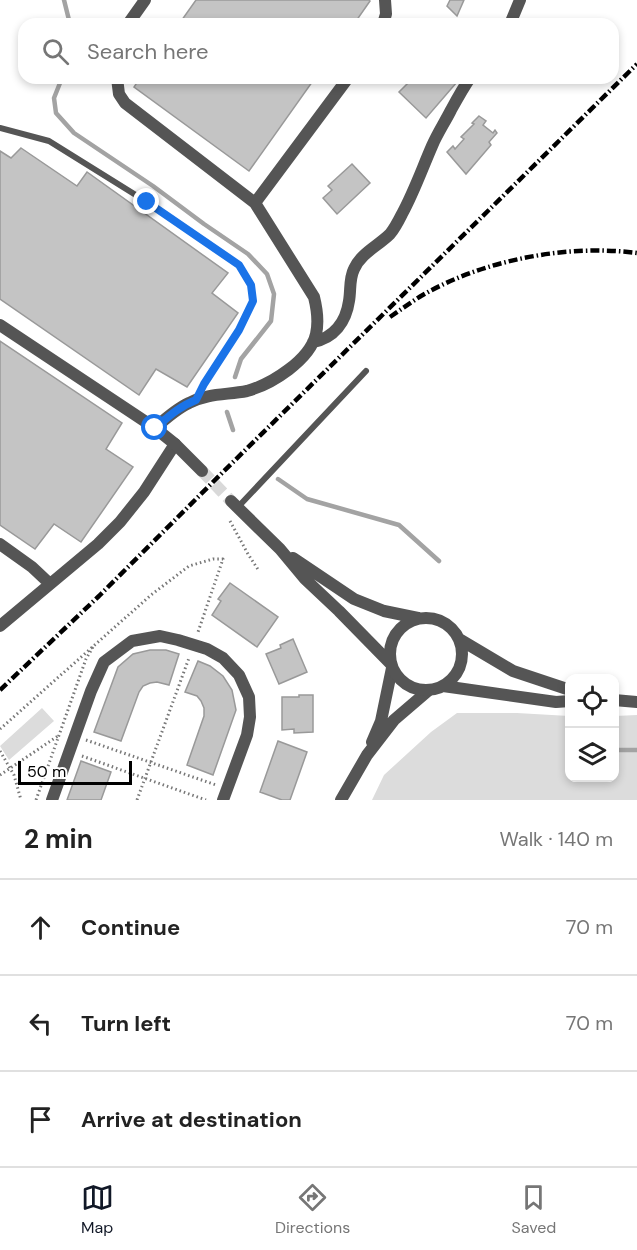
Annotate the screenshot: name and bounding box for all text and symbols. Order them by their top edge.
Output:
search box [18,18,619,84]
icon: search [39,35,72,68]
text: Search here [87,37,208,66]
route end [133,188,159,214]
route start [141,414,167,440]
map controls [565,674,619,782]
button: locate [565,674,619,728]
button: layers [565,728,619,782]
scale bar [18,758,132,786]
text: 50 m [27,761,66,782]
text: 2 min [24,822,93,856]
text: Walk · 140 m [499,826,613,852]
icon: ahead [24,911,57,944]
text: Continue [81,913,180,942]
text: 70 m [566,914,613,940]
icon: left [24,1007,57,1040]
text: Turn left [81,1009,171,1038]
text: 70 m [566,1010,613,1036]
icon: arrive [24,1103,57,1136]
text: Arrive at destination [81,1105,302,1134]
tab: Map [81,1181,114,1238]
tab: Directions [275,1181,350,1238]
tab: Saved [512,1181,556,1238]

